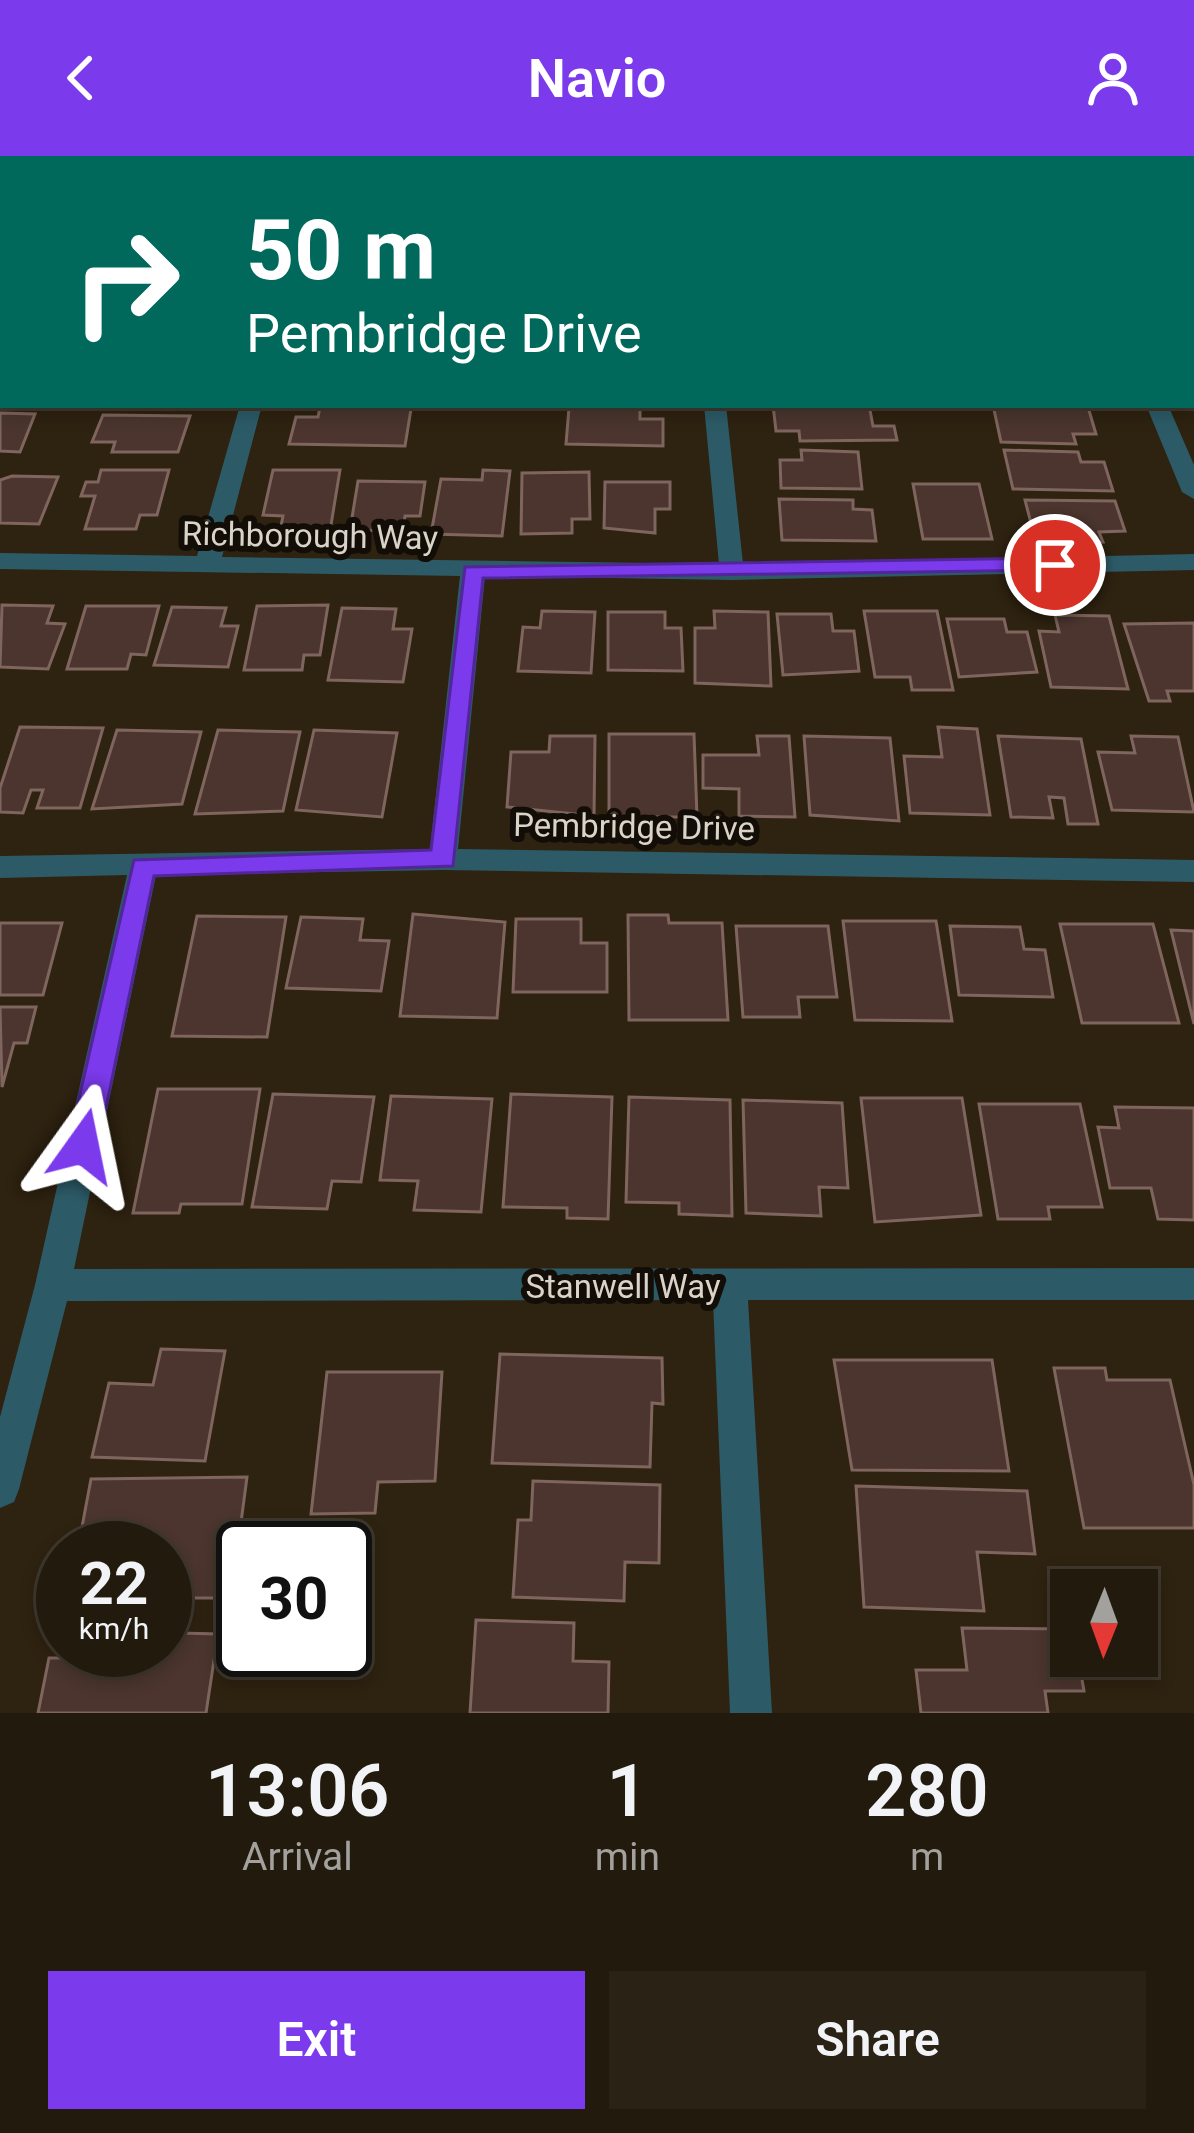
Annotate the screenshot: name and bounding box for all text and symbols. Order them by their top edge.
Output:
icon: back [48,45,114,111]
icon: person [1080,45,1146,111]
text: Navio [528,47,666,110]
text: 50 m [246,201,436,300]
icon: right [48,204,204,360]
text: Pembridge Drive [246,302,642,365]
street label: Richborough Way [182,514,439,557]
pin [1004,514,1106,616]
icon: arrive [1022,532,1088,598]
street label: Pembridge Drive [513,805,755,848]
position arrow [20,1083,146,1209]
street label: Stanwell Way [525,1267,721,1306]
speed limit sign: 30 [216,1521,372,1677]
text: 22 [80,1548,148,1619]
north arrow [1050,1569,1158,1677]
map controls [1050,1569,1158,1677]
text: km/h [79,1611,149,1646]
text: 13:06 [205,1749,389,1834]
text: 1 [607,1749,648,1834]
text: 280 [865,1749,989,1834]
text: Arrival [242,1834,353,1880]
text: min [595,1834,660,1880]
text: m [910,1834,944,1880]
button: Exit [48,1971,585,2109]
button: Share [609,1971,1146,2109]

